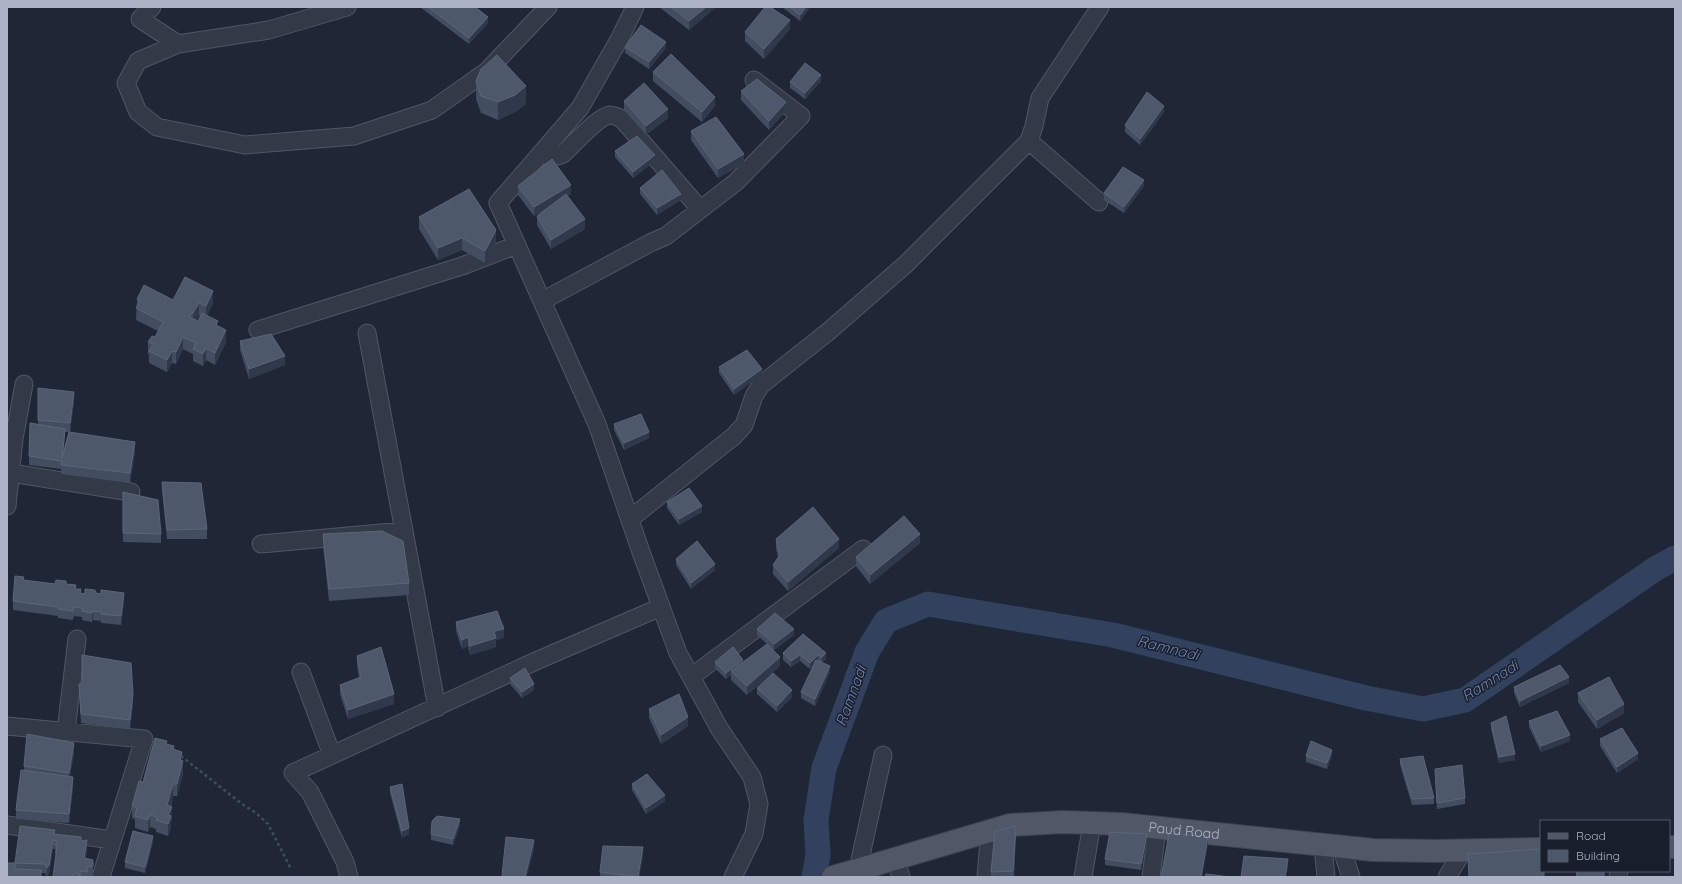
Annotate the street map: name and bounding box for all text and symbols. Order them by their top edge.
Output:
water label: Ramnadi [1135,631,1203,665]
water label: Ramnadi [1458,655,1523,705]
water label: Ramnadi [831,661,871,729]
street label: Paud Road [1147,818,1221,843]
legend [1540,820,1670,872]
text: Road [1576,828,1606,843]
text: Building [1576,848,1620,863]

